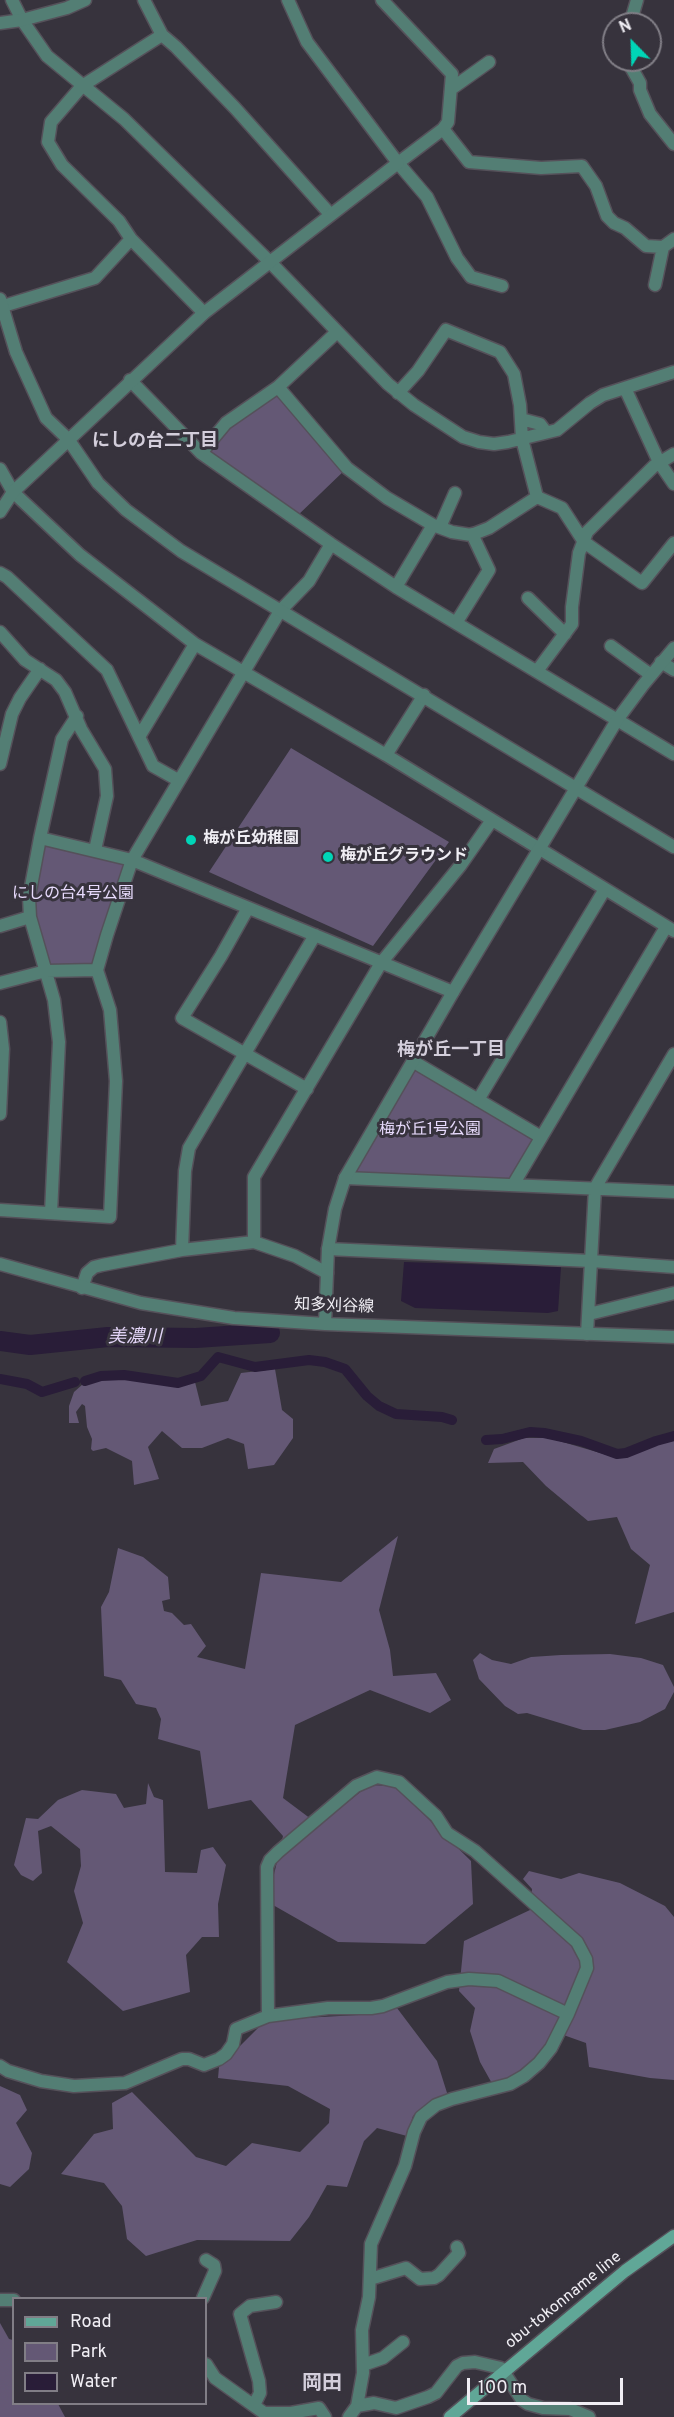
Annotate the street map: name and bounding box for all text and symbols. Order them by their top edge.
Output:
north arrow [602,12,662,72]
text: N [617,16,635,39]
district label: にしの台二丁目 [92,431,218,453]
place label: 梅が丘幼稚園 [203,830,299,850]
marker: 梅が丘幼稚園 [184,833,198,847]
place label: 梅が丘グラウンド [340,847,468,867]
marker: 梅が丘グラウンド [321,850,335,864]
park label: にしの台4号公園 [12,885,134,905]
district label: 梅が丘一丁目 [397,1040,505,1062]
park label: 梅が丘1号公園 [379,1121,481,1141]
street label: 知多刈谷線 [294,1296,374,1318]
water label: 美濃川 [108,1327,162,1349]
street label: obu-tokonname line [502,2248,626,2354]
legend [12,2297,207,2405]
text: Road [70,2311,112,2334]
text: Park [70,2341,107,2364]
scale bar [470,2366,626,2404]
text: Water [70,2371,117,2394]
district label: 岡田 [302,2373,342,2397]
text: 100 m [478,2377,527,2400]

